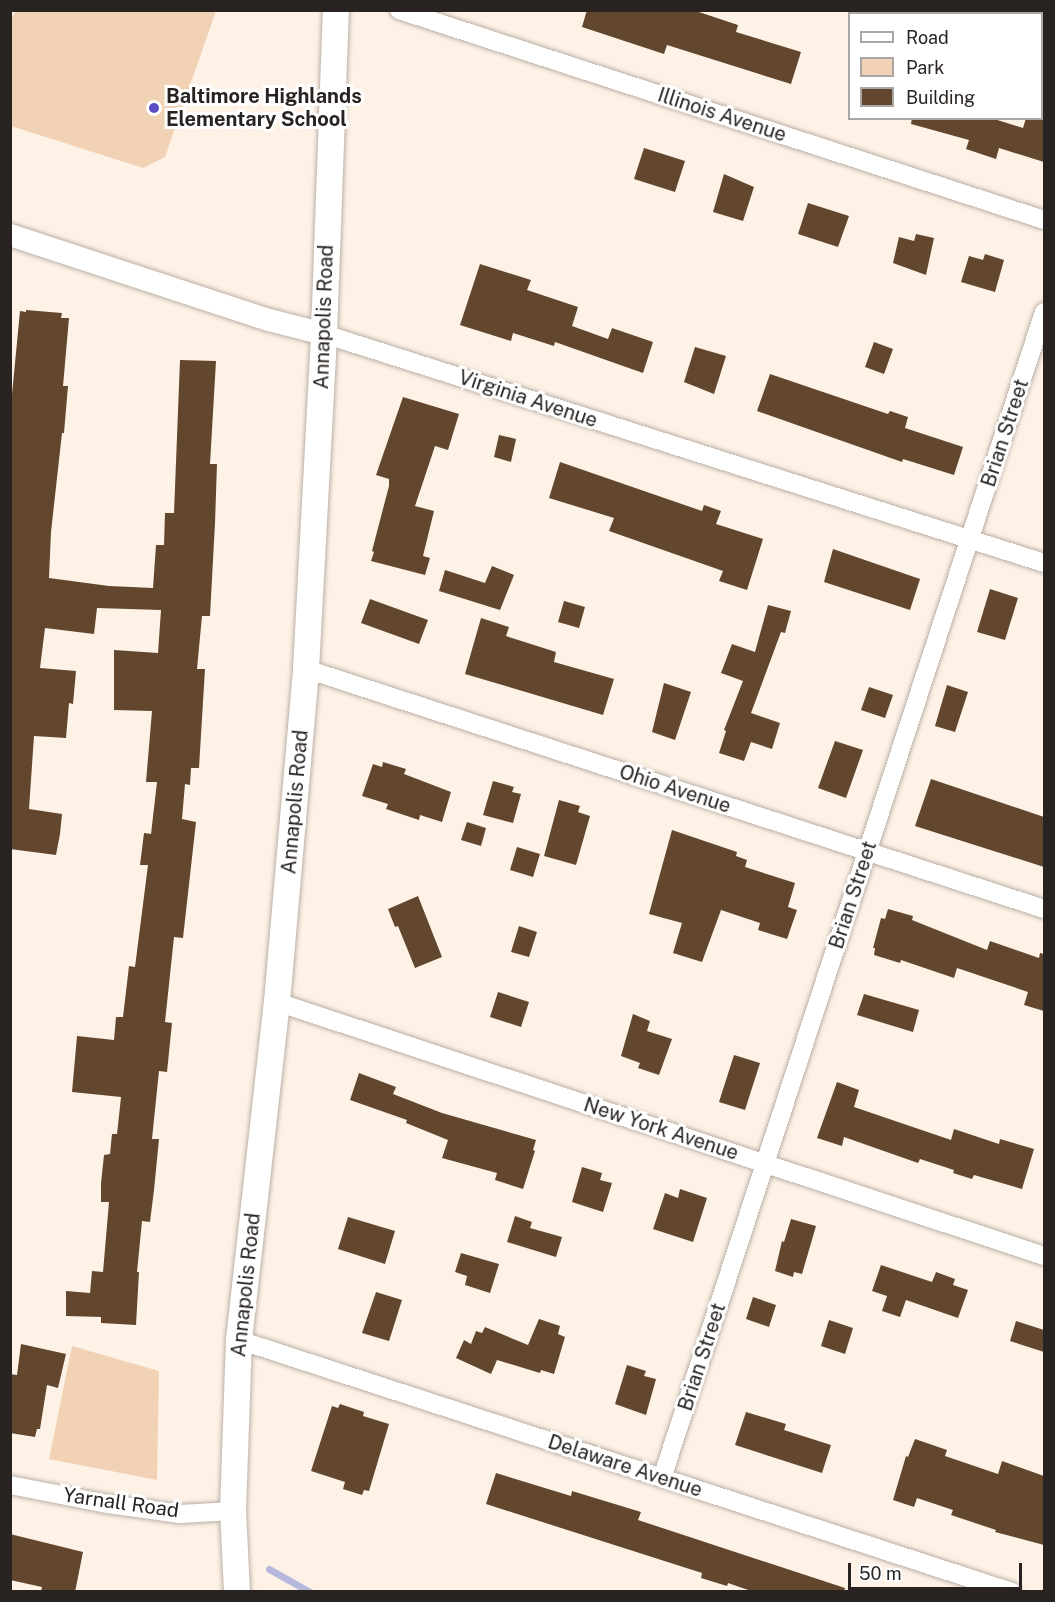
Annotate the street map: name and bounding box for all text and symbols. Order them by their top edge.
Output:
legend [848,12,1043,120]
text: Road [906,27,949,48]
text: Park [906,57,944,78]
street label: Illinois Avenue [655,83,789,147]
place label: Baltimore Highlands Elementary School [166,84,362,131]
text: Building [906,87,975,108]
marker: Baltimore Highlands Elementary School [147,101,161,115]
street label: Annapolis Road [309,244,339,390]
street label: Virginia Avenue [456,365,600,433]
street label: Brian Street [976,376,1034,490]
street label: Annapolis Road [277,729,313,875]
street label: Ohio Avenue [616,760,734,818]
street label: Brian Street [824,838,882,952]
street label: New York Avenue [581,1093,741,1165]
street label: Annapolis Road [226,1212,266,1358]
street label: Brian Street [673,1300,731,1414]
street label: Delaware Avenue [545,1430,705,1502]
street label: Yarnall Road [62,1483,180,1523]
scale bar [851,1551,1025,1589]
text: 50 m [859,1563,902,1584]

